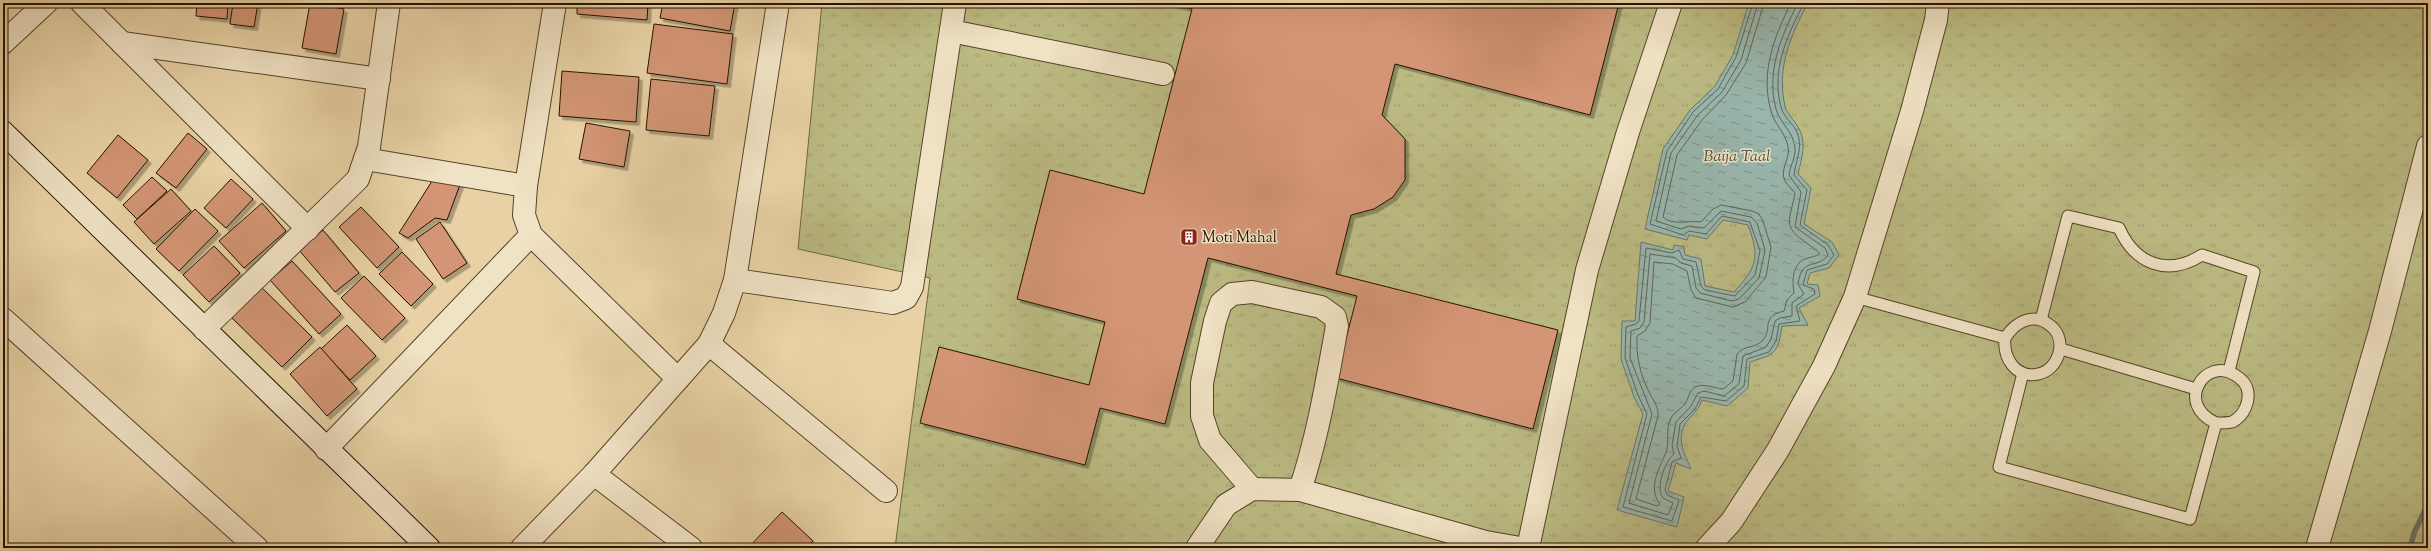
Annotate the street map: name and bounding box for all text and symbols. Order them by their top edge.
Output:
water label: Baija Taal [1703,146,1771,169]
building icon: Moti Mahal [1179,227,1199,247]
place label: Moti Mahal [1202,228,1277,249]

